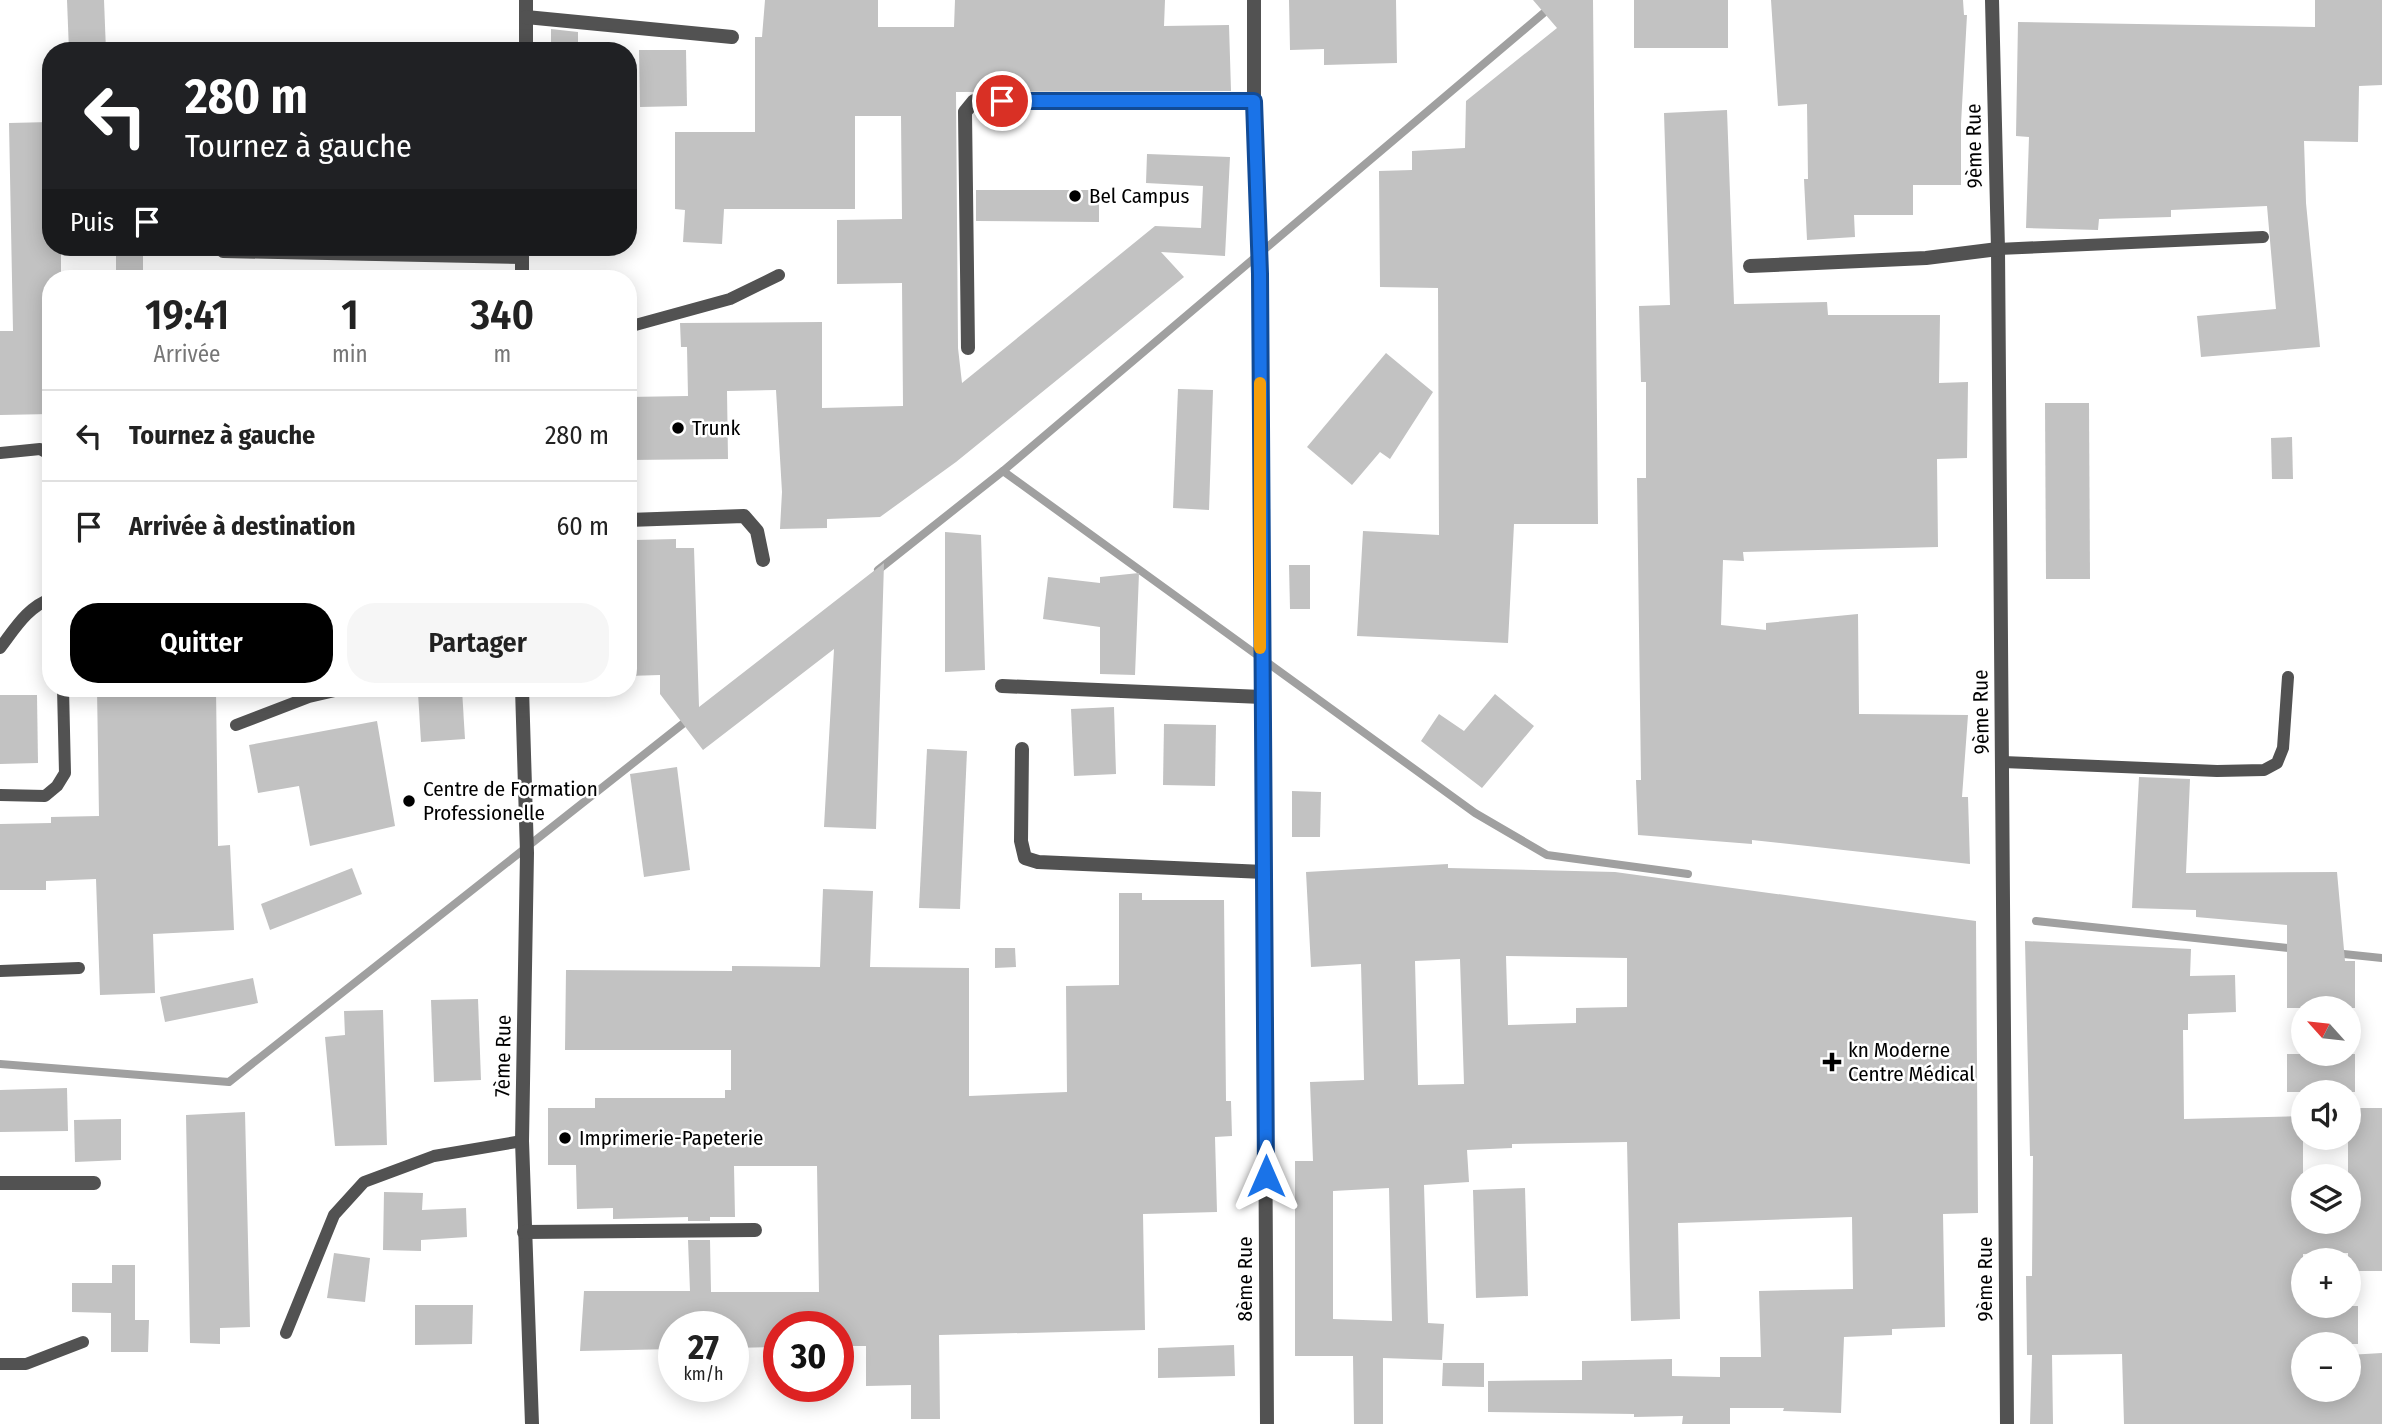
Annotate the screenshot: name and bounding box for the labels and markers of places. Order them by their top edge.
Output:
pin [972,71,1032,131]
place label: Bel Campus [1089,183,1189,209]
marker: Bel Campus [1067,188,1083,204]
place label: Trunk [692,415,740,441]
marker: Trunk [670,420,686,436]
place label: Centre de Formation Professionelle [423,776,598,826]
marker: Centre de Formation Professionelle [401,793,417,809]
place label: kn Moderne Centre Médical [1848,1037,1975,1087]
marker: kn Moderne Centre Médical [1822,1052,1842,1072]
place label: Imprimerie-Papeterie [579,1125,763,1151]
marker: Imprimerie-Papeterie [557,1130,573,1146]

